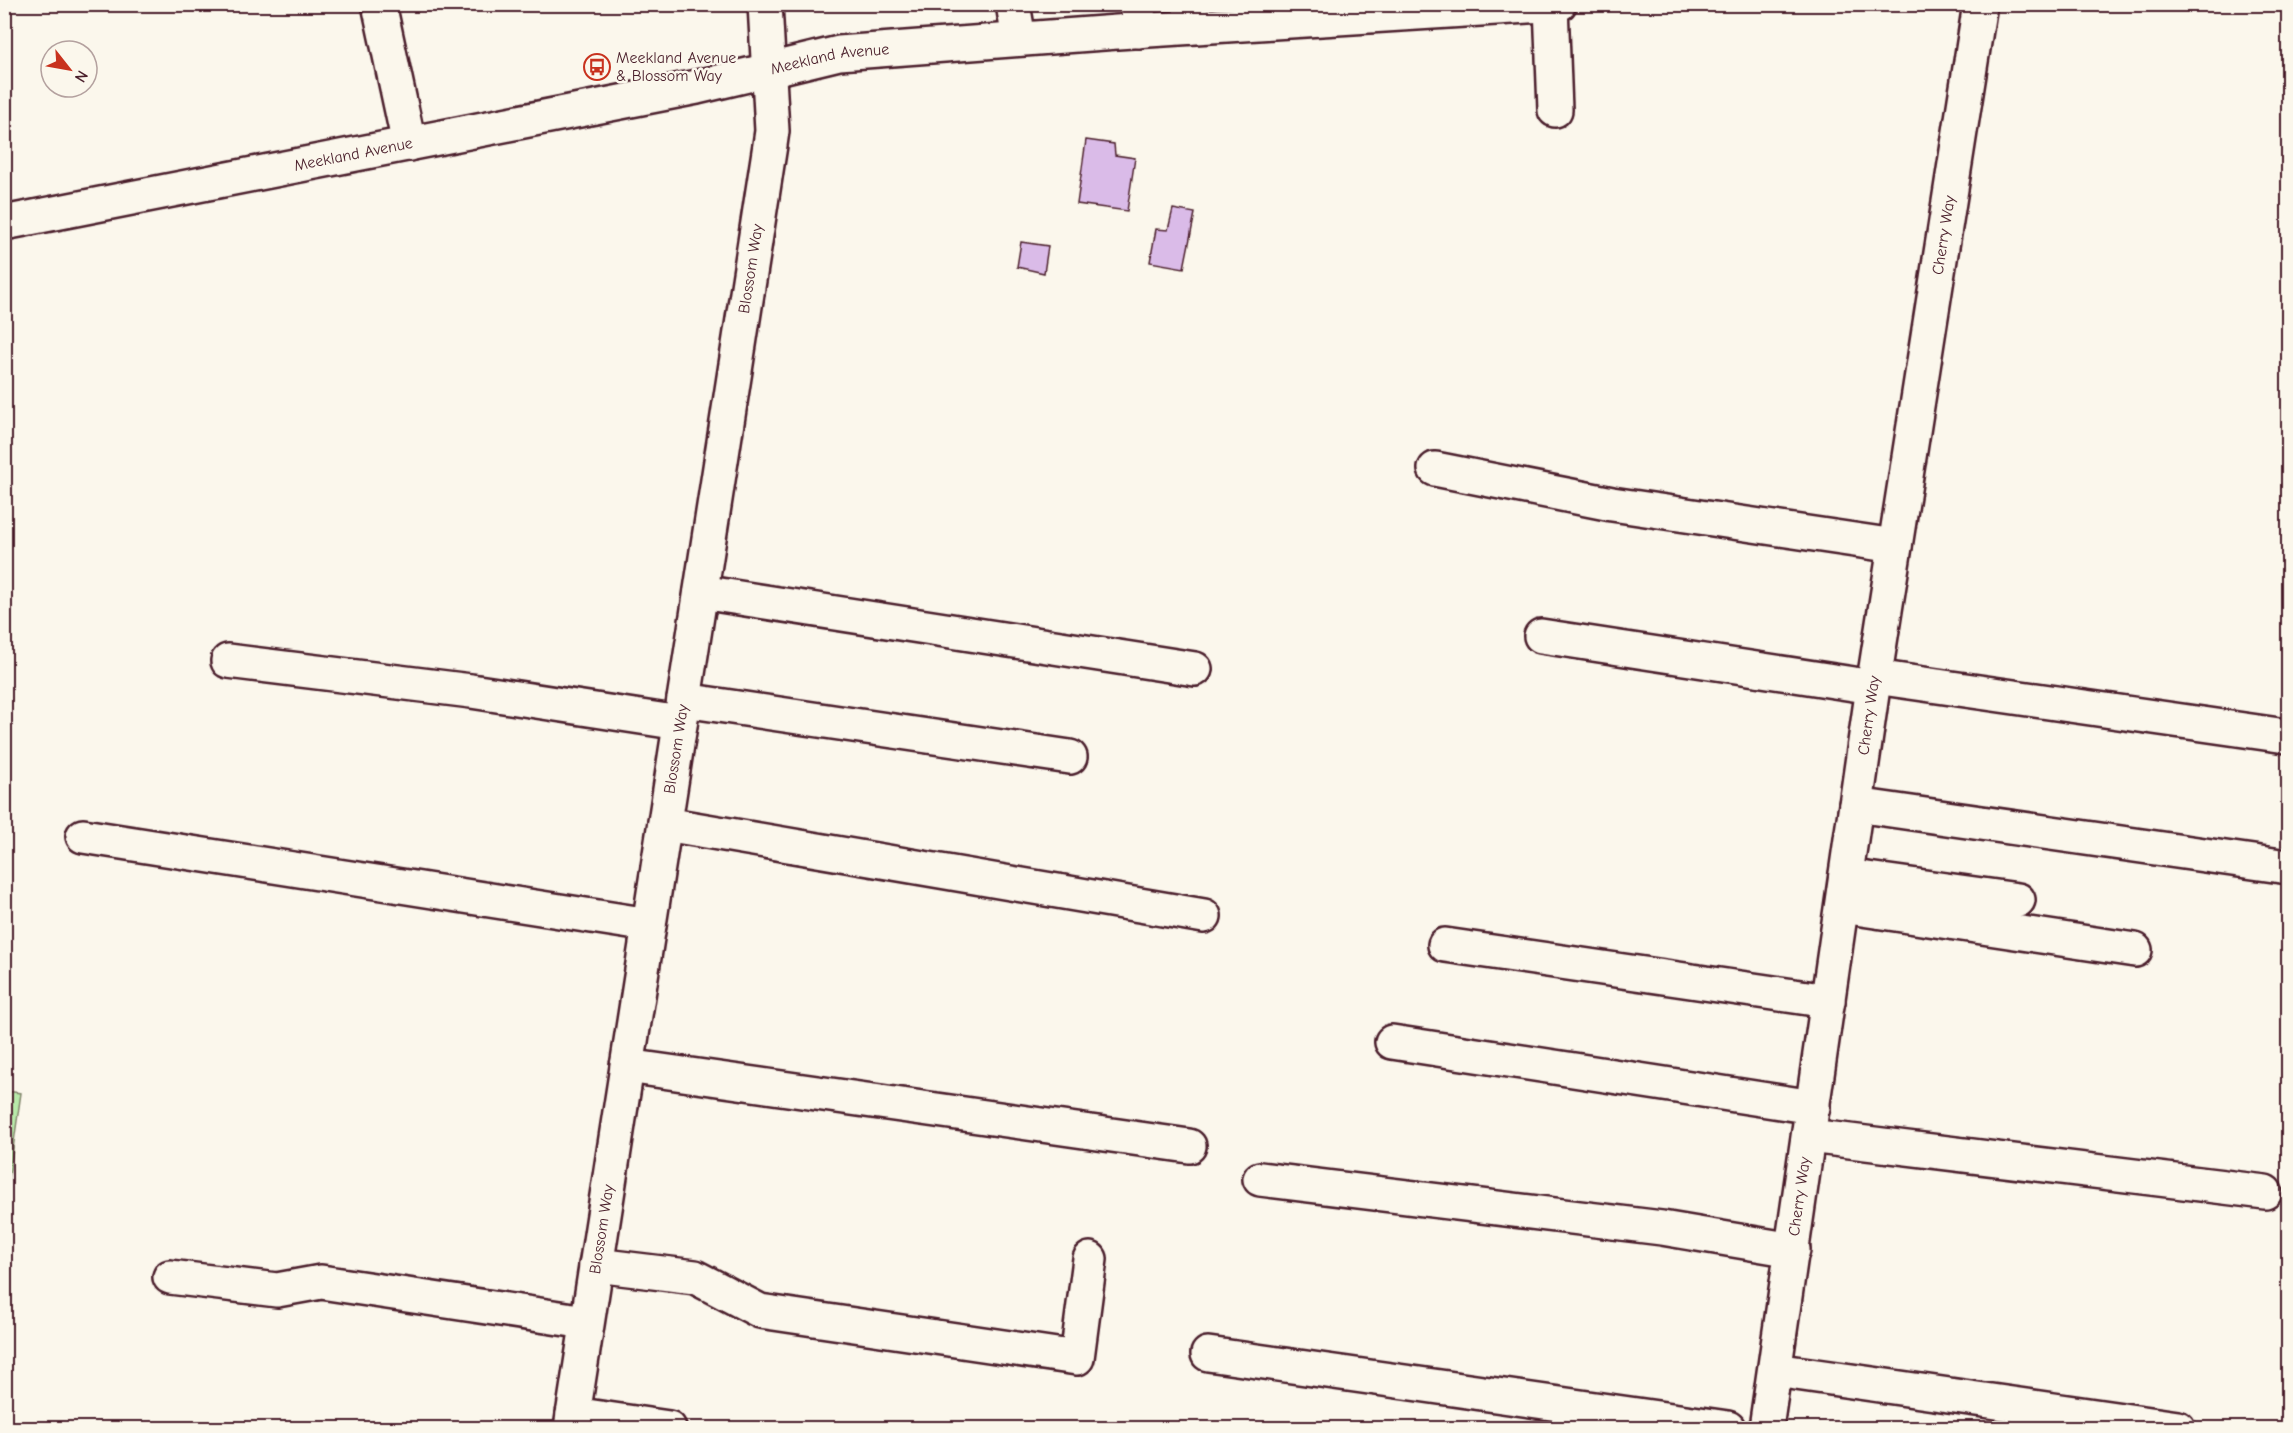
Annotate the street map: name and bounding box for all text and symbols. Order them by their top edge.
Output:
north arrow [39,39,99,99]
street label: Meekland Avenue [769,40,890,78]
place label: Meekland Avenue & Blossom Way [616,49,736,85]
bus stop icon: Meekland Avenue & Blossom Way [582,52,612,82]
text: N [71,67,91,85]
street label: Meekland Avenue [292,134,414,175]
street label: Cherry Way [1929,194,1959,276]
street label: Blossom Way [735,222,767,315]
street label: Cherry Way [1854,674,1884,756]
street label: Blossom Way [660,702,692,795]
street label: Cherry Way [1785,1155,1814,1237]
street label: Blossom Way [586,1183,618,1275]

